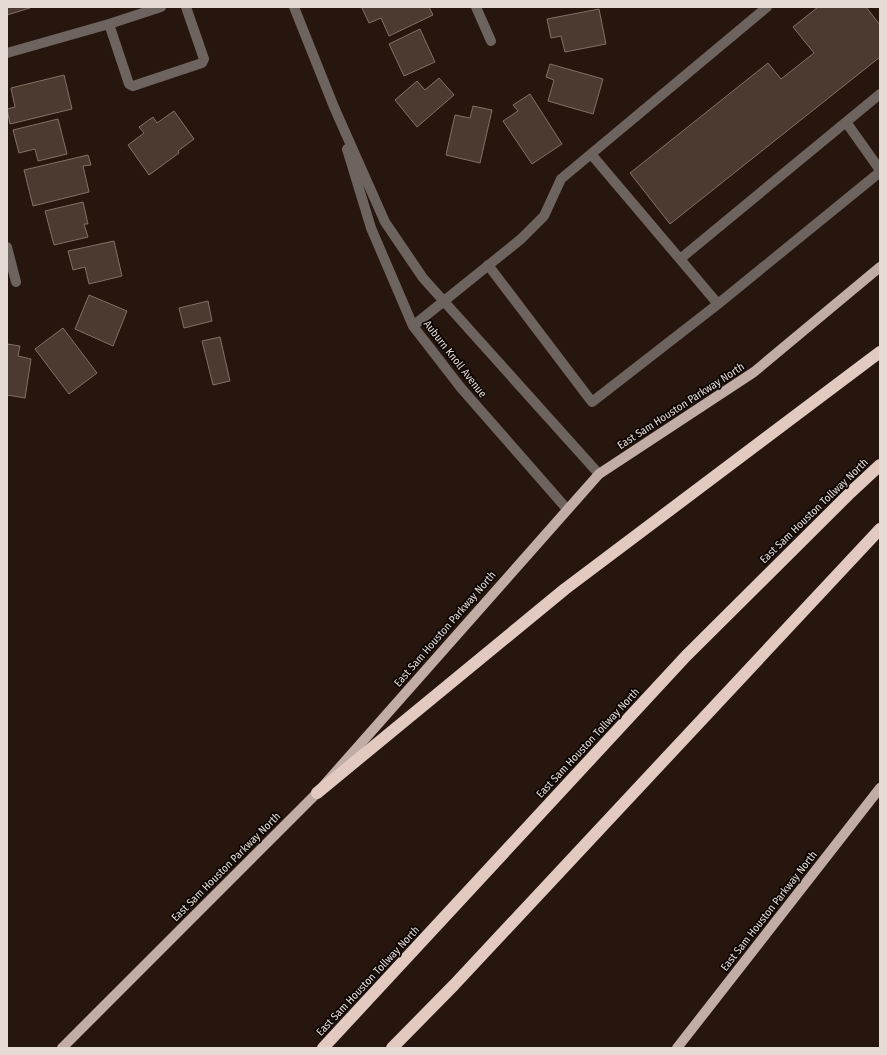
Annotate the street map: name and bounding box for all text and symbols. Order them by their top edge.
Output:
street label: Auburn Knoll Avenue [421,318,489,400]
street label: East Sam Houston Parkway North [615,360,747,452]
street label: East Sam Houston Tollway North [757,456,871,566]
street label: East Sam Houston Parkway North [391,569,499,689]
street label: East Sam Houston Tollway North [534,685,642,801]
street label: East Sam Houston Parkway North [169,810,283,924]
street label: East Sam Houston Parkway North [718,848,820,974]
street label: East Sam Houston Tollway North [314,923,422,1039]

